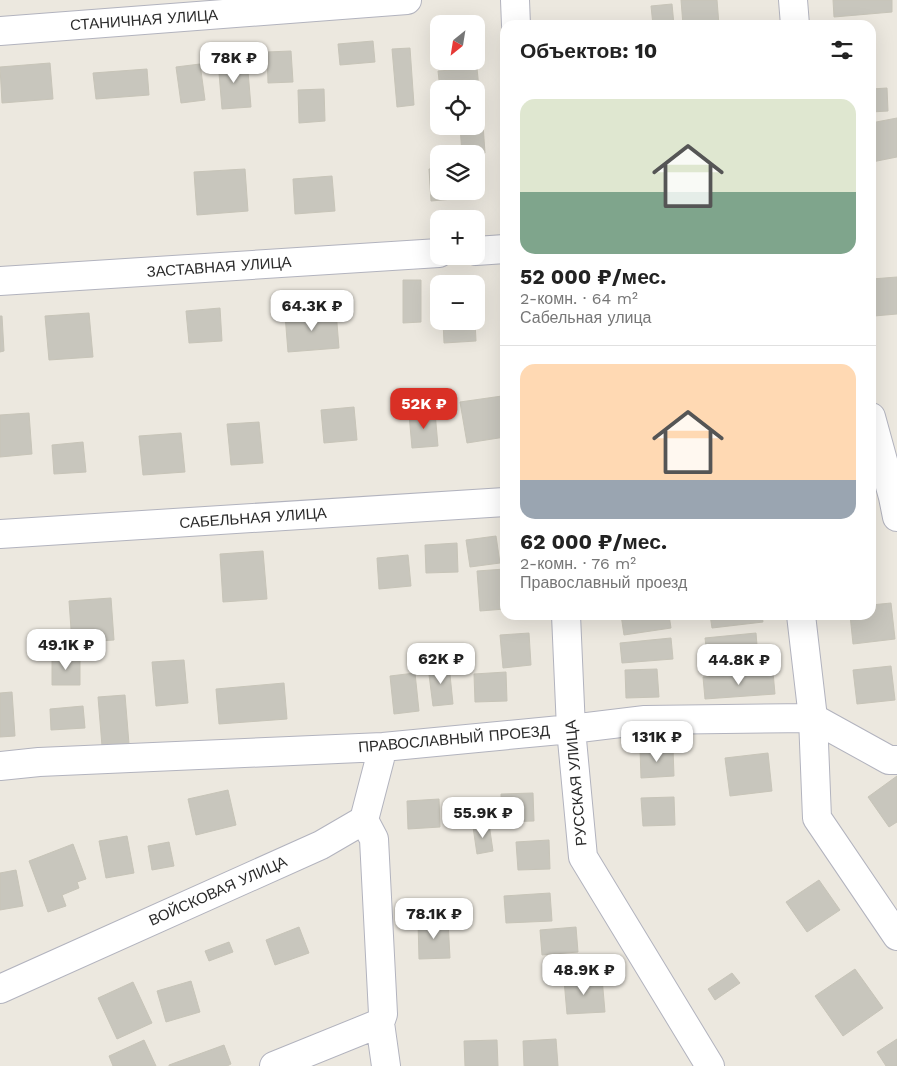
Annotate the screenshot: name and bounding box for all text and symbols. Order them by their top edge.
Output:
street label: СТАНИЧНАЯ УЛИЦА [69,6,219,34]
north arrow [430,15,485,70]
map controls [430,15,485,330]
icon: filters [828,36,856,64]
text: Объектов: 10 [520,38,657,63]
pin: 78K ₽ [199,42,269,84]
text: 78K ₽ [211,48,257,67]
button: locate [430,80,485,135]
icon: home [643,131,733,221]
button: layers [430,145,485,200]
button: + [430,210,485,265]
street label: ЗАСТАВНАЯ УЛИЦА [146,253,292,281]
text: 52 000 ₽/мес. [520,264,666,289]
button: − [430,275,485,330]
text: 2-комн. · 64 m² [520,289,638,308]
pin: 64.3K ₽ [266,290,358,332]
text: 64.3K ₽ [282,296,342,315]
text: Сабельная улица [520,308,652,327]
pin: 52K ₽ [389,388,459,430]
text: 52K ₽ [401,394,447,413]
icon: home [643,397,733,487]
street label: САБЕЛЬНАЯ УЛИЦА [179,504,327,532]
text: 62 000 ₽/мес. [520,529,667,554]
text: 2-комн. · 76 m² [520,554,636,573]
text: Православный проезд [520,573,687,592]
pin: 49.1K ₽ [20,628,112,671]
text: 49.1K ₽ [38,635,94,654]
pin: 62K ₽ [406,642,476,685]
pin: 44.8K ₽ [693,644,785,686]
text: 62K ₽ [418,649,464,668]
text: 44.8K ₽ [708,650,770,669]
street label: РУССКАЯ УЛИЦА [562,719,590,847]
pin: 131K ₽ [616,720,698,763]
street label: ПРАВОСЛАВНЫЙ ПРОЕЗД [357,722,551,756]
text: 131K ₽ [632,727,682,746]
pin: 55.9K ₽ [437,796,529,839]
text: 55.9K ₽ [453,803,513,822]
street label: ВОЙСКОВАЯ УЛИЦА [146,852,290,930]
pin: 78.1K ₽ [388,898,480,940]
text: 78.1K ₽ [406,904,462,923]
pin: 48.9K ₽ [538,954,630,996]
text: 48.9K ₽ [553,960,615,979]

